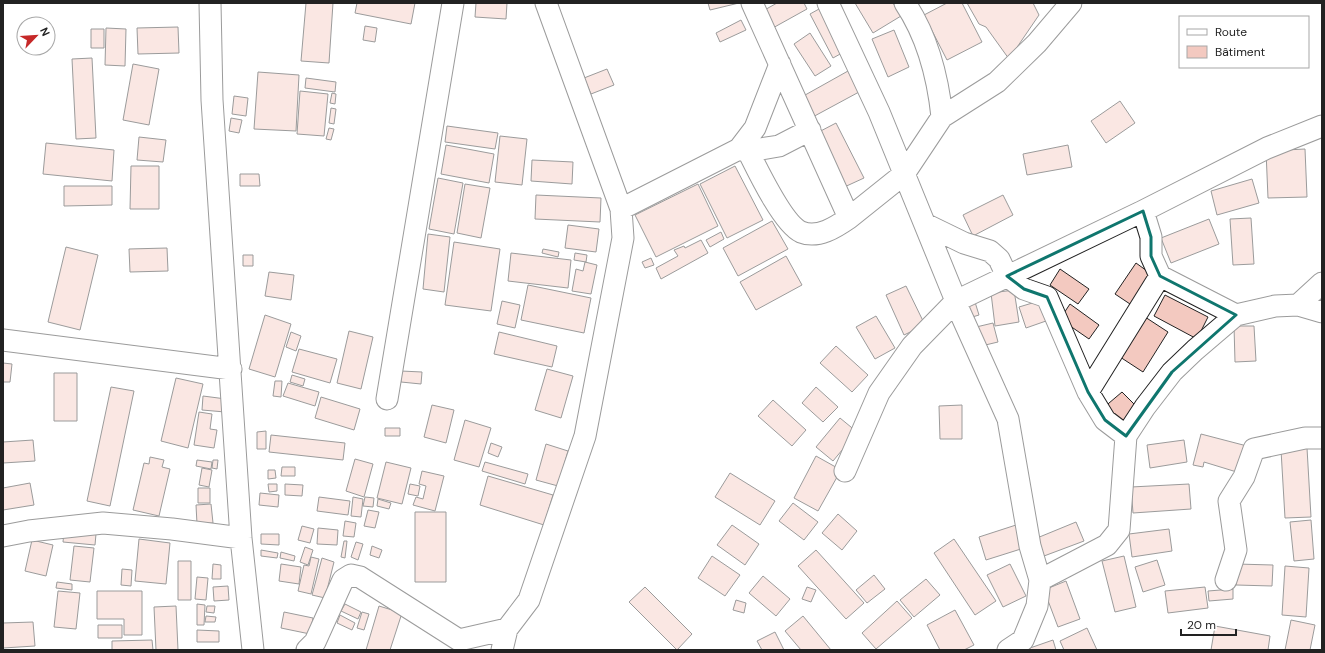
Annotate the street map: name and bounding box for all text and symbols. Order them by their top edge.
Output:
north arrow [16,16,56,56]
legend [1179,16,1309,68]
text: Route [1215,24,1247,40]
text: N [37,25,53,38]
text: Bâtiment [1215,44,1266,60]
scale bar [1181,611,1236,637]
text: 20 m [1187,617,1216,633]

